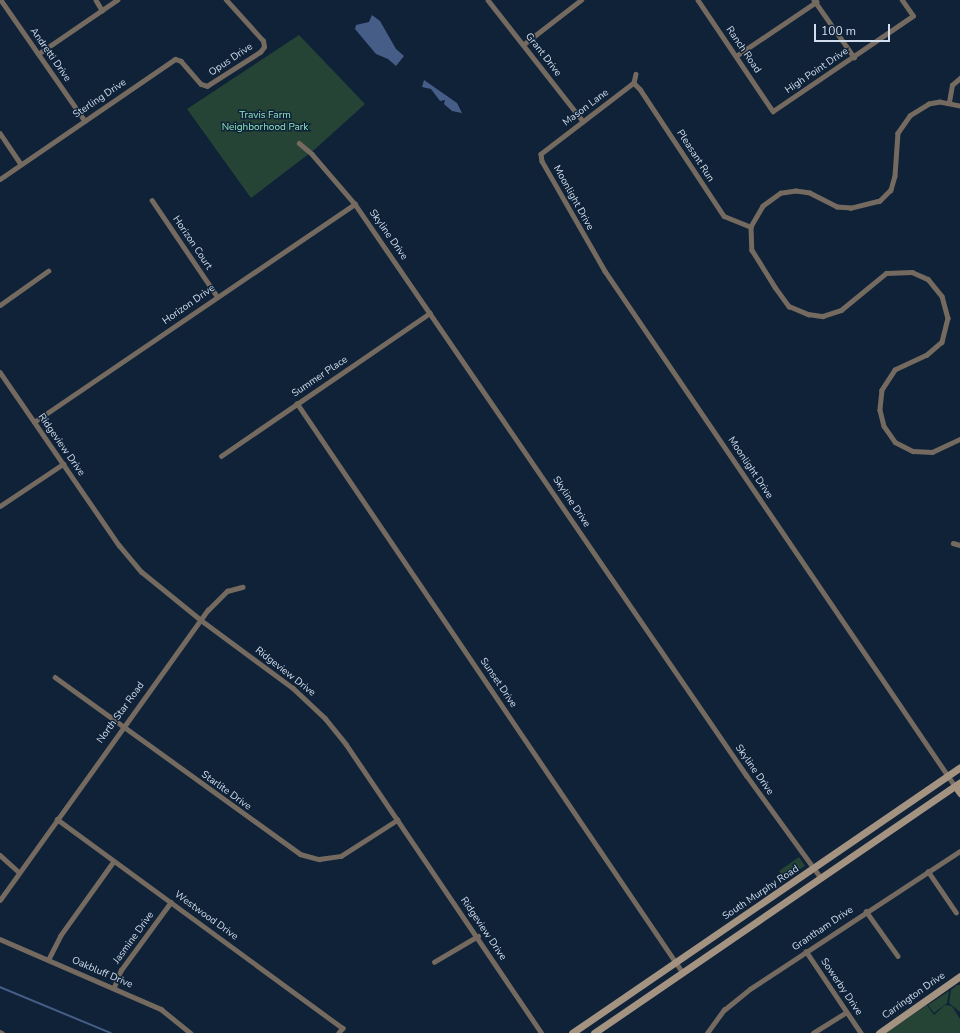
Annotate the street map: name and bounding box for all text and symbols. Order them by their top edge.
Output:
scale bar [816,16,892,42]
text: 100 m [821,23,856,39]
street label: Ranch Road [723,24,763,76]
street label: Andretti Drive [27,26,73,84]
street label: Grant Drive [522,31,564,79]
street label: Opus Drive [207,41,255,79]
street label: High Point Drive [783,45,851,97]
street label: Sterling Drive [71,77,129,121]
street label: Mason Lane [561,87,611,129]
park label: Travis Farm Neighborhood Park [222,109,308,132]
street label: Pleasant Run [674,128,716,184]
street label: Moonlight Drive [550,164,596,232]
street label: Skyline Drive [366,208,410,262]
street label: Horizon Court [170,214,214,272]
street label: Horizon Drive [161,283,217,327]
street label: Summer Place [290,354,350,400]
street label: Ridgeview Drive [35,412,87,478]
street label: Moonlight Drive [725,435,775,501]
street label: Skyline Drive [550,474,592,530]
street label: Ridgeview Drive [252,645,318,699]
street label: Sunset Drive [477,656,519,710]
street label: North Star Road [95,680,147,746]
street label: Skyline Drive [732,743,776,797]
street label: Starlite Drive [199,769,253,813]
street label: South Murphy Road [721,863,801,923]
street label: Westwood Drive [172,889,240,943]
street label: Ridgeview Drive [458,895,508,963]
street label: Grantham Drive [790,904,856,954]
street label: Jasmine Drive [111,910,157,966]
street label: Oakbluff Drive [70,955,134,991]
street label: Sowerby Drive [818,956,864,1018]
street label: Carrington Drive [880,970,948,1022]

